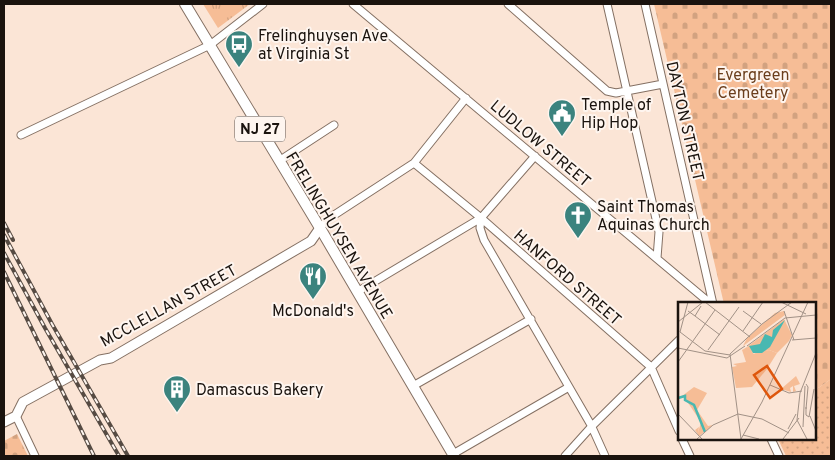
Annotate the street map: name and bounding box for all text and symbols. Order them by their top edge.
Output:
place label: Frelinghuysen Ave at Virginia St [258,27,388,65]
bus stop icon: Frelinghuysen Ave at Virginia St [224,29,254,68]
street label: DAYTON STREET [661,59,708,183]
park label: Evergreen Cemetery [716,66,790,104]
place label: Temple of Hip Hop [581,96,652,134]
street label: LUDLOW STREET [485,97,594,192]
public building icon: Temple of Hip Hop [547,98,577,137]
road number: NJ 27 [235,116,285,142]
street label: FRELINGHUYSEN AVENUE [280,149,396,323]
place label: Saint Thomas Aquinas Church [597,198,710,236]
church icon: Saint Thomas Aquinas Church [563,200,593,239]
street label: HANFORD STREET [509,226,625,331]
street label: MCCLELLAN STREET [97,261,241,353]
restaurant icon: McDonald's [298,261,328,300]
place label: McDonald's [272,302,354,322]
inset map [678,302,815,440]
building icon: Damascus Bakery [162,374,192,413]
place label: Damascus Bakery [196,381,323,401]

